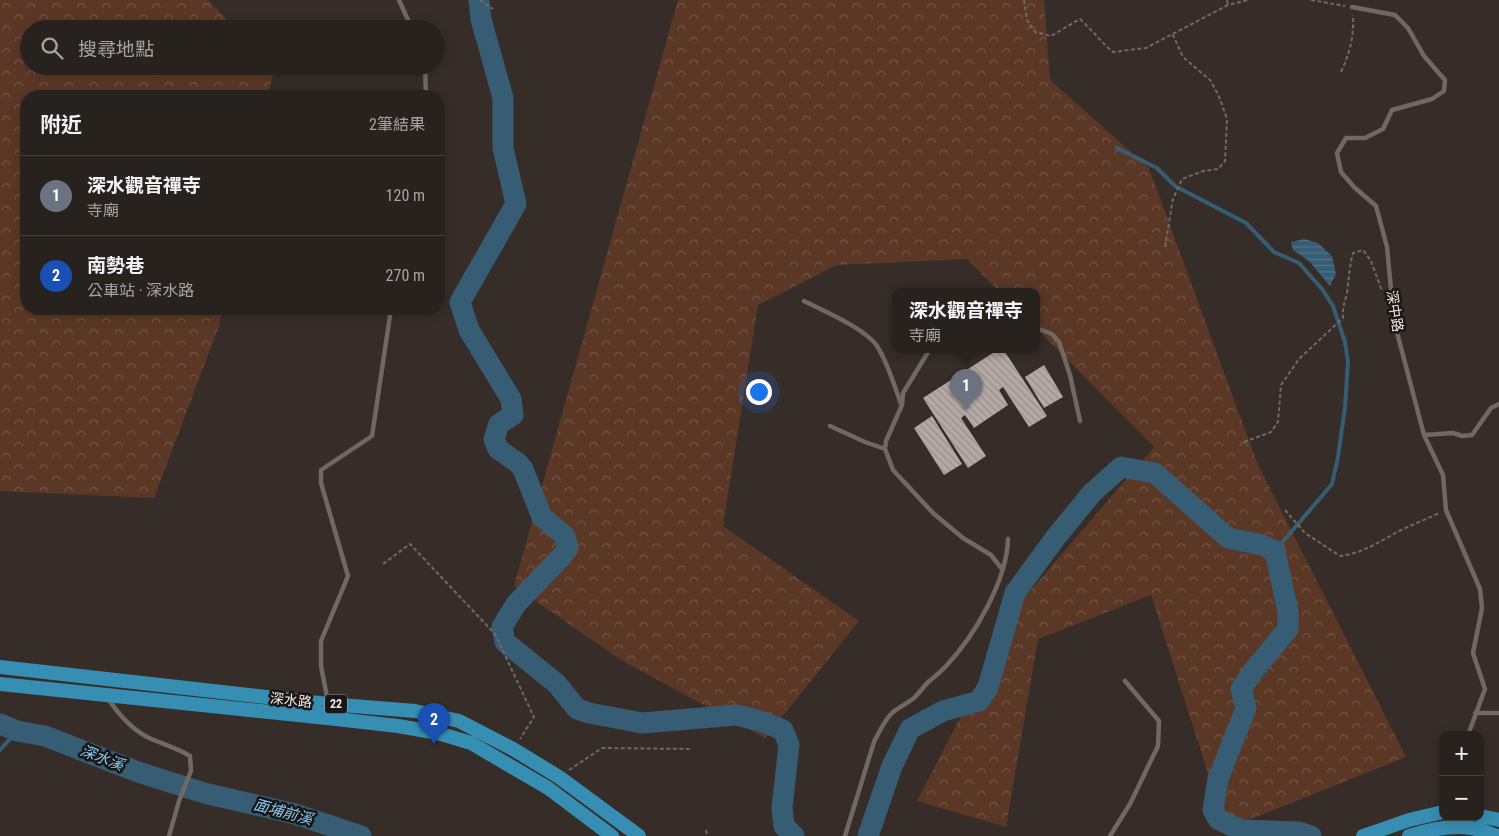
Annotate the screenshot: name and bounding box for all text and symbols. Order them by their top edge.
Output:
search box [20,20,445,75]
icon: search [38,34,66,62]
text: 搜尋地點 [78,38,154,61]
text: 附近 [40,113,82,137]
text: 2筆結果 [369,115,425,134]
text: 深水觀音禪寺 [87,174,201,197]
text: 1 [52,186,60,205]
text: 120 m [386,186,425,205]
text: 寺廟 [87,201,119,220]
text: 南勢巷 [87,254,144,277]
text: 2 [52,266,60,285]
text: 270 m [386,266,425,285]
text: 公車站 · 深水路 [87,281,194,300]
popup [892,288,1040,353]
street label: 深中路 [1384,289,1406,333]
text: 深水觀音禪寺 [909,299,1023,322]
text: 寺廟 [909,326,941,345]
pin: 1 [950,369,982,410]
your location [746,379,772,405]
street label: 深水路 [269,690,313,710]
road number: 22 [325,694,347,714]
pin: 2 [418,703,450,744]
map controls [1439,731,1484,821]
button: + [1439,731,1484,776]
water label: 深水溪 [78,742,128,775]
button: − [1439,776,1484,821]
water label: 面埔前溪 [252,796,316,829]

